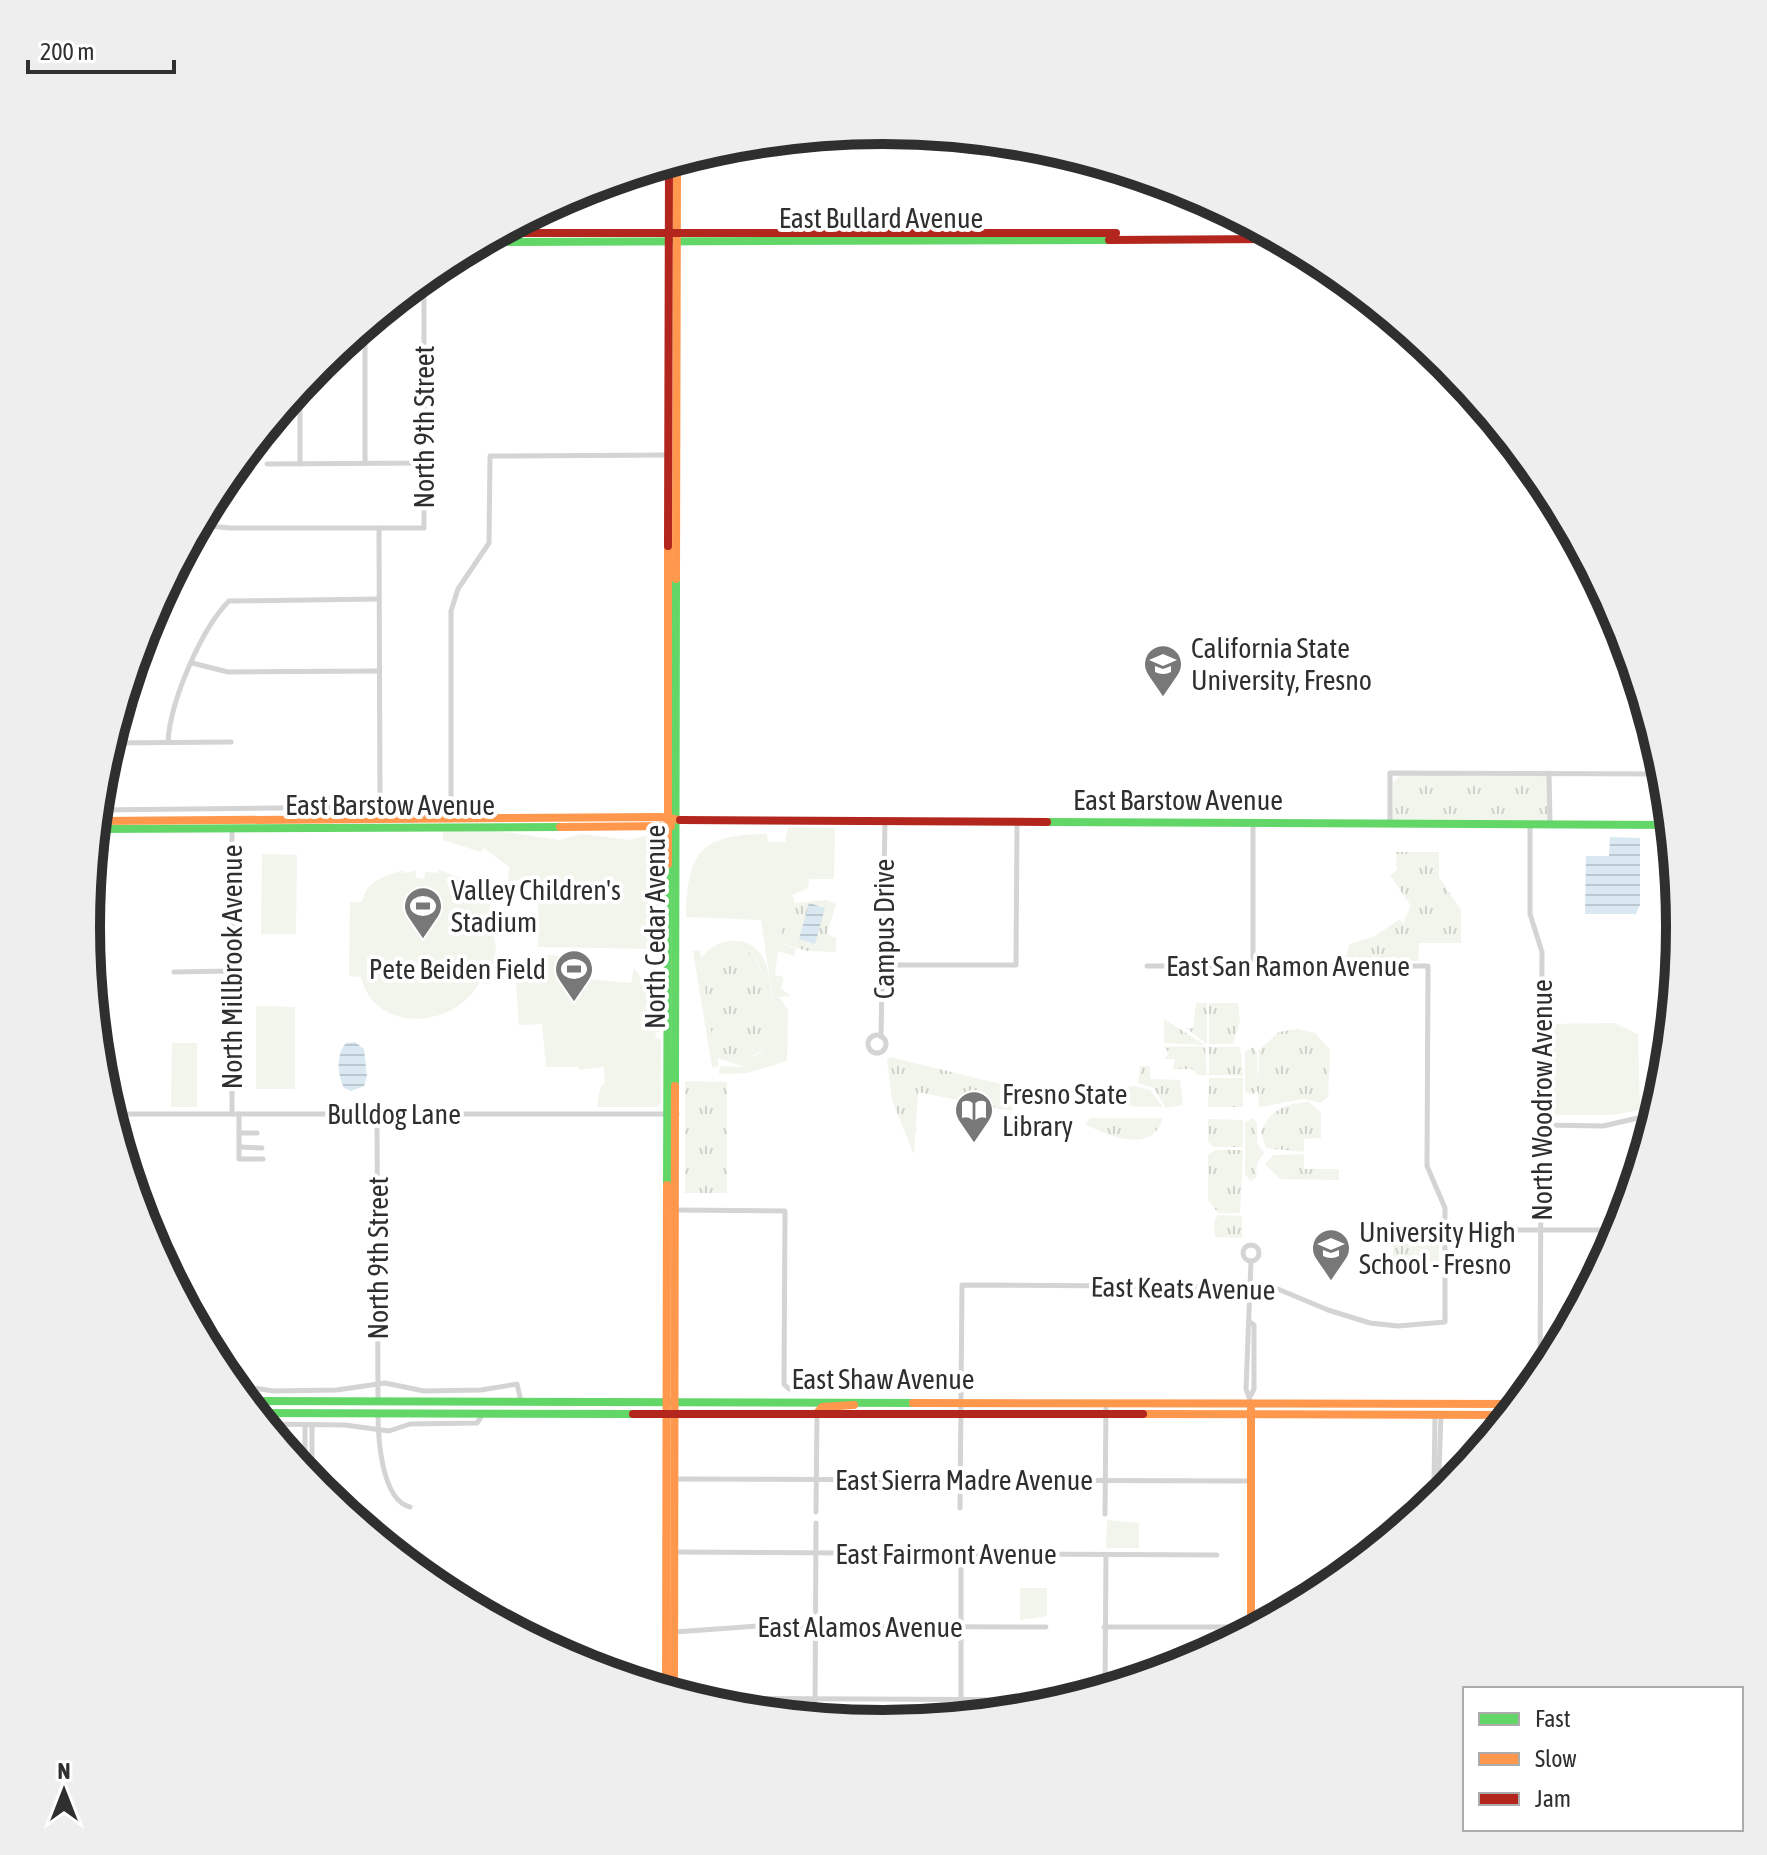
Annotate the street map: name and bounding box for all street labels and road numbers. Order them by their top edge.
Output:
street label: East Bullard Avenue [779,202,983,234]
street label: North 9th Street [408,345,440,509]
street label: East Barstow Avenue [1073,784,1283,816]
street label: East Barstow Avenue [285,789,495,821]
street label: North Cedar Avenue [639,825,671,1029]
street label: North Millbrook Avenue [216,845,248,1089]
street label: Campus Drive [868,859,900,999]
street label: East San Ramon Avenue [1166,950,1410,982]
street label: North Woodrow Avenue [1526,979,1558,1221]
street label: Bulldog Lane [327,1098,461,1130]
street label: North 9th Street [362,1176,394,1340]
street label: East Keats Avenue [1090,1270,1276,1306]
street label: East Shaw Avenue [791,1363,975,1395]
street label: East Sierra Madre Avenue [835,1464,1093,1496]
street label: East Fairmont Avenue [835,1538,1057,1570]
street label: East Alamos Avenue [757,1611,963,1643]

